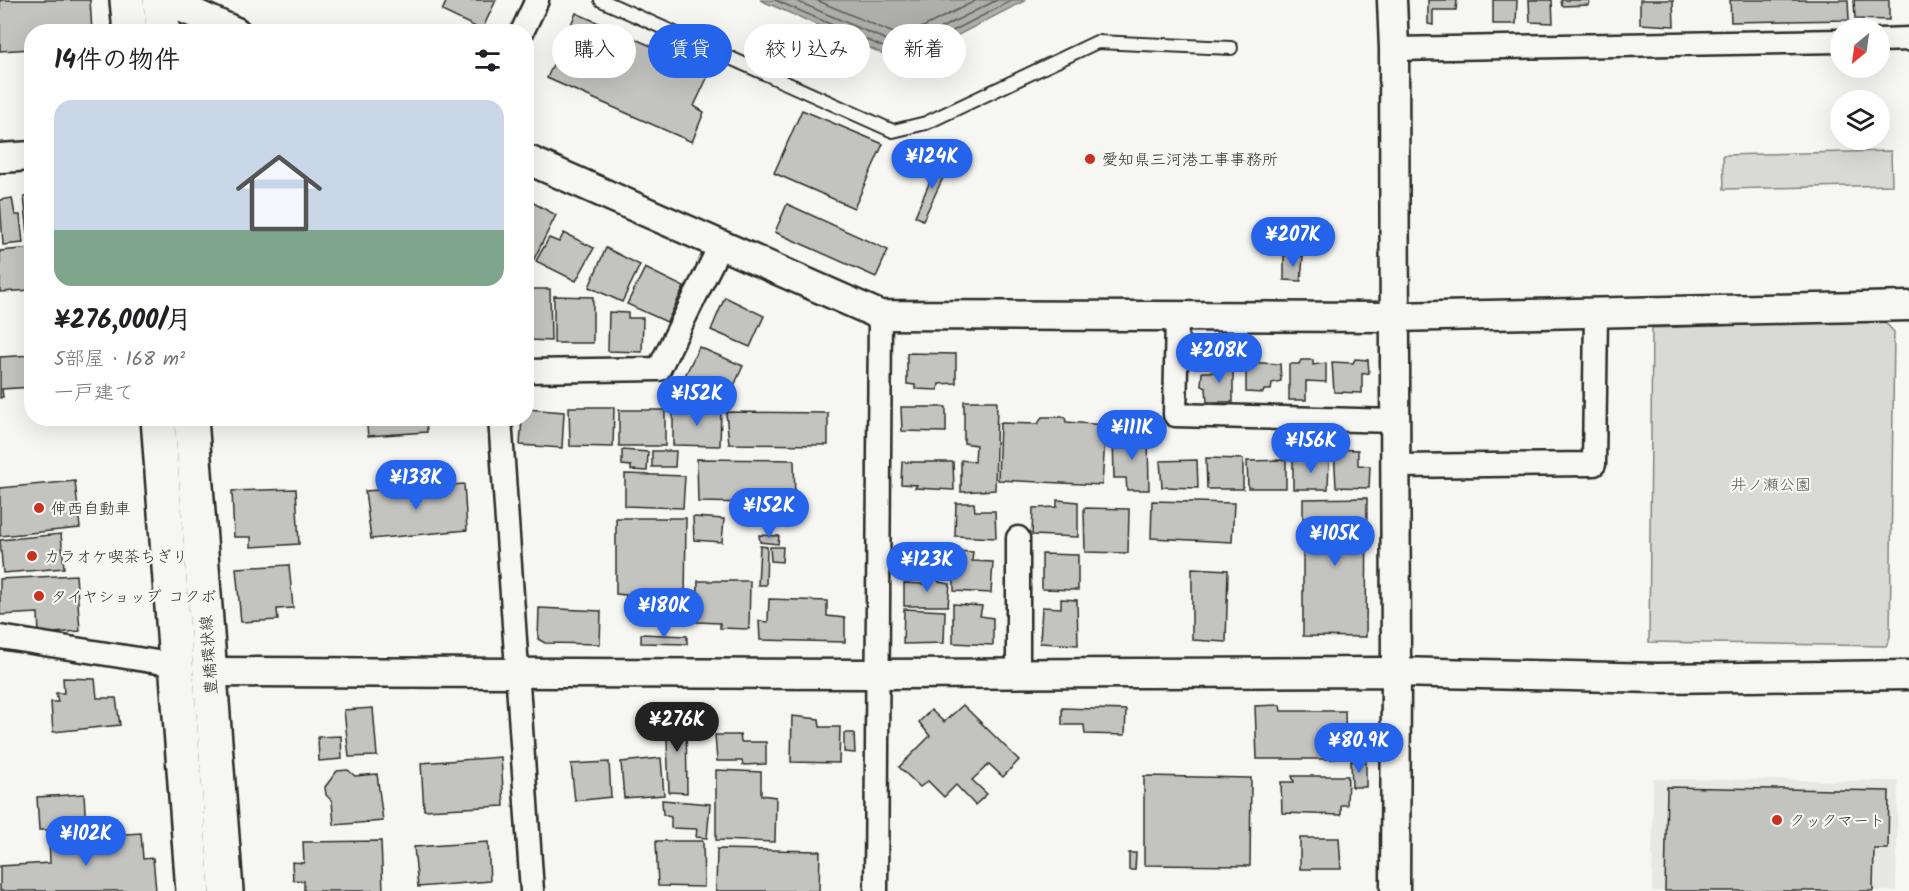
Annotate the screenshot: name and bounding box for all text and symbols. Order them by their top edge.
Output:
north arrow [1830,18,1890,78]
map controls [1830,18,1890,150]
chip: 購入 [552,24,636,78]
chip: 賃貸 [648,24,732,78]
chip: 絞り込み [744,24,870,78]
chip: 新着 [882,24,966,78]
text: 14件の物件 [54,40,180,82]
icon: filters [471,44,504,77]
button: layers [1830,90,1890,150]
icon: home [225,139,333,247]
pin: ¥124K [890,139,974,190]
text: ¥124K [906,142,958,174]
place label: 愛知県三河港工事事務所 [1102,148,1278,173]
marker: 愛知県三河港工事事務所 [1083,152,1097,166]
pin: ¥207K [1251,217,1335,268]
text: ¥207K [1265,220,1321,252]
text: ¥276,000/月 [54,300,192,342]
pin: ¥208K [1177,333,1261,384]
text: ¥208K [1190,336,1248,368]
text: 5部屋 · 168 m² [54,344,185,376]
pin: ¥152K [655,376,739,427]
text: 一戸建て [54,378,134,410]
text: ¥152K [671,379,723,411]
pin: ¥111K [1090,410,1174,461]
text: ¥111K [1111,413,1153,445]
pin: ¥156K [1269,423,1353,474]
text: ¥156K [1285,426,1337,458]
pin: ¥138K [374,460,458,511]
text: ¥138K [389,463,443,495]
park label: 井ノ瀬公園 [1731,473,1811,498]
pin: ¥152K [727,488,811,539]
text: ¥152K [743,491,795,523]
place label: 伸西自動車 [51,497,131,522]
marker: 伸西自動車 [32,501,46,515]
pin: ¥105K [1293,516,1377,567]
text: ¥105K [1310,519,1360,551]
pin: ¥123K [885,542,969,593]
place label: カラオケ喫茶ちぎり [44,545,188,570]
text: ¥123K [901,545,953,577]
marker: カラオケ喫茶ちぎり [25,549,39,563]
place label: タイヤショップ コクボ [51,585,216,610]
pin: ¥180K [622,588,706,639]
marker: タイヤショップ コクボ [32,589,46,603]
text: ¥180K [638,591,690,623]
street label: 豊橋環状線 [194,614,225,696]
pin: ¥276K [635,702,719,753]
text: ¥276K [649,705,705,737]
pin: ¥80.9K [1310,723,1408,774]
text: ¥80.9K [1328,726,1390,758]
place label: クックマート [1789,809,1885,834]
marker: クックマート [1770,813,1784,827]
pin: ¥102K [44,816,128,867]
text: ¥102K [60,819,112,851]

